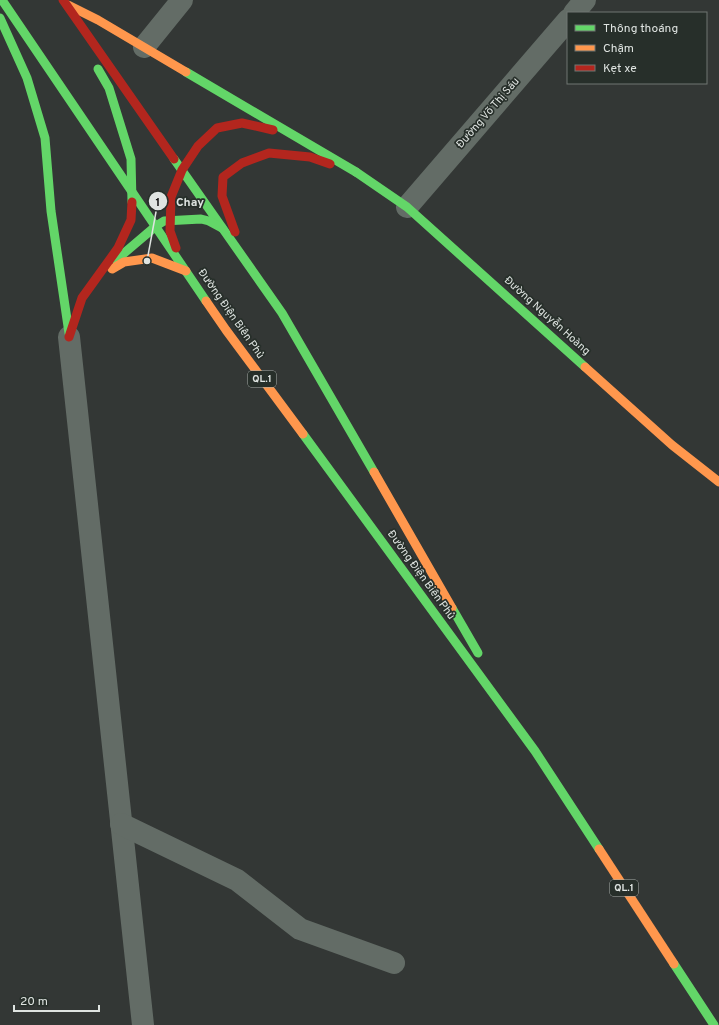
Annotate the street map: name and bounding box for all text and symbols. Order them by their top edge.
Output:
legend [567,12,707,84]
text: Thông thoáng [603,21,678,37]
text: Chậm [603,41,634,57]
text: Kẹt xe [603,61,637,77]
street label: Đường Võ Thị Sáu [453,75,523,151]
callout: Chay [148,189,212,213]
text: 1 [156,195,160,211]
text: Chay [176,195,204,211]
street label: Đường Điện Biên Phủ [195,266,267,362]
street label: Đường Nguyễn Hoàng [501,273,594,358]
road number: QL.1 [248,371,276,387]
street label: Đường Điện Biên Phủ [384,528,458,622]
road number: QL.1 [610,880,638,896]
scale bar [14,987,99,1013]
text: 20 m [20,994,48,1010]

